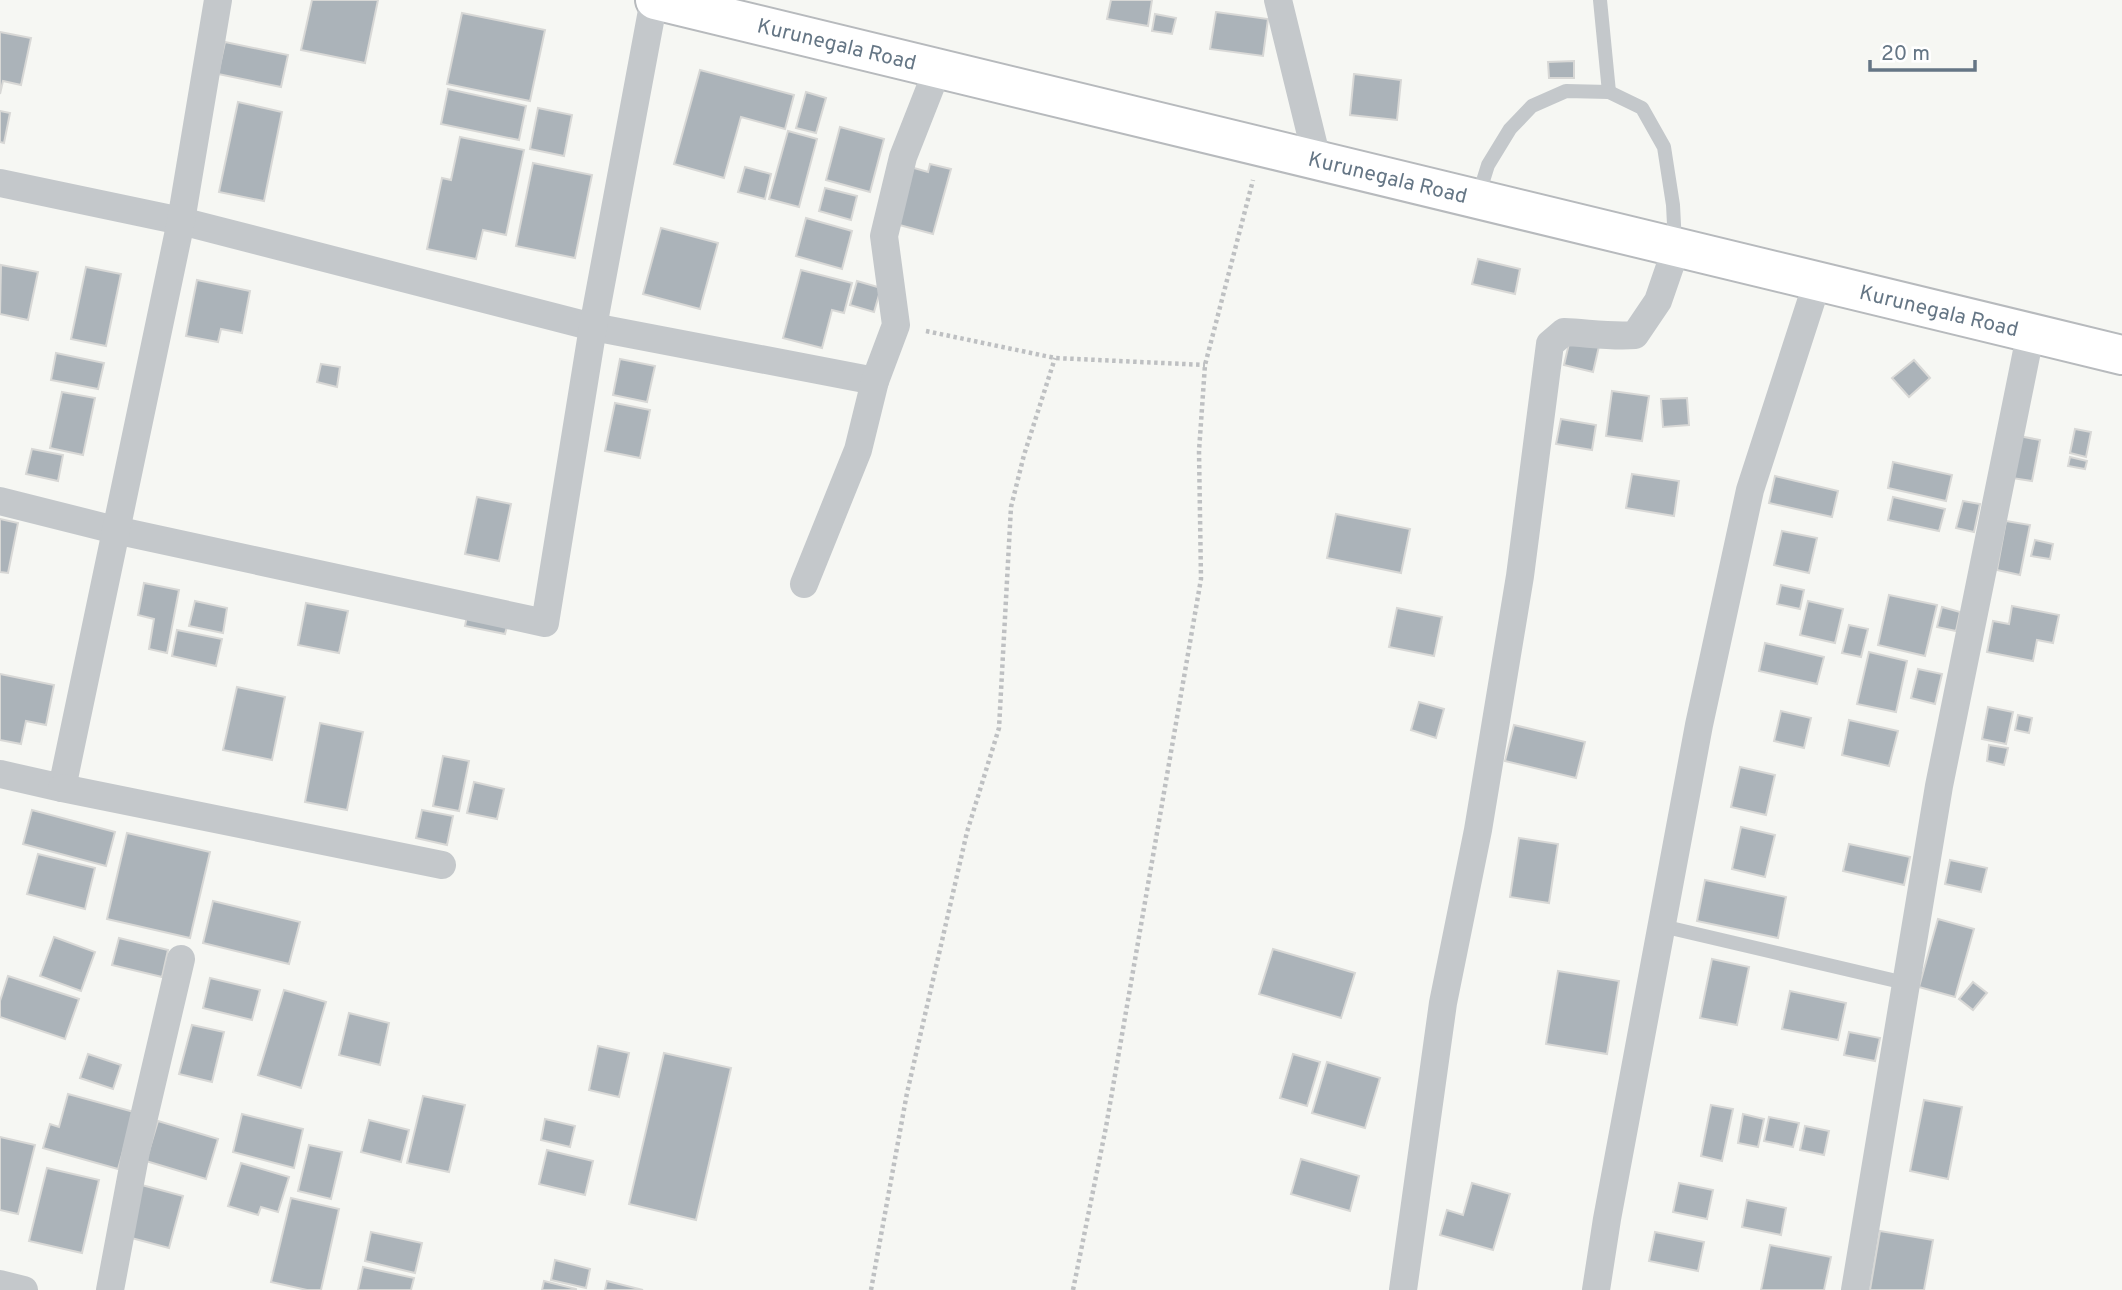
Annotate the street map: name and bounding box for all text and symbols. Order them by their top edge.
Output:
street label: Kurunegala Road [754,13,919,78]
scale bar [1870,28,1975,72]
text: 20 m [1881,41,1930,68]
street label: Kurunegala Road [1305,147,1470,211]
street label: Kurunegala Road [1856,280,2021,344]

